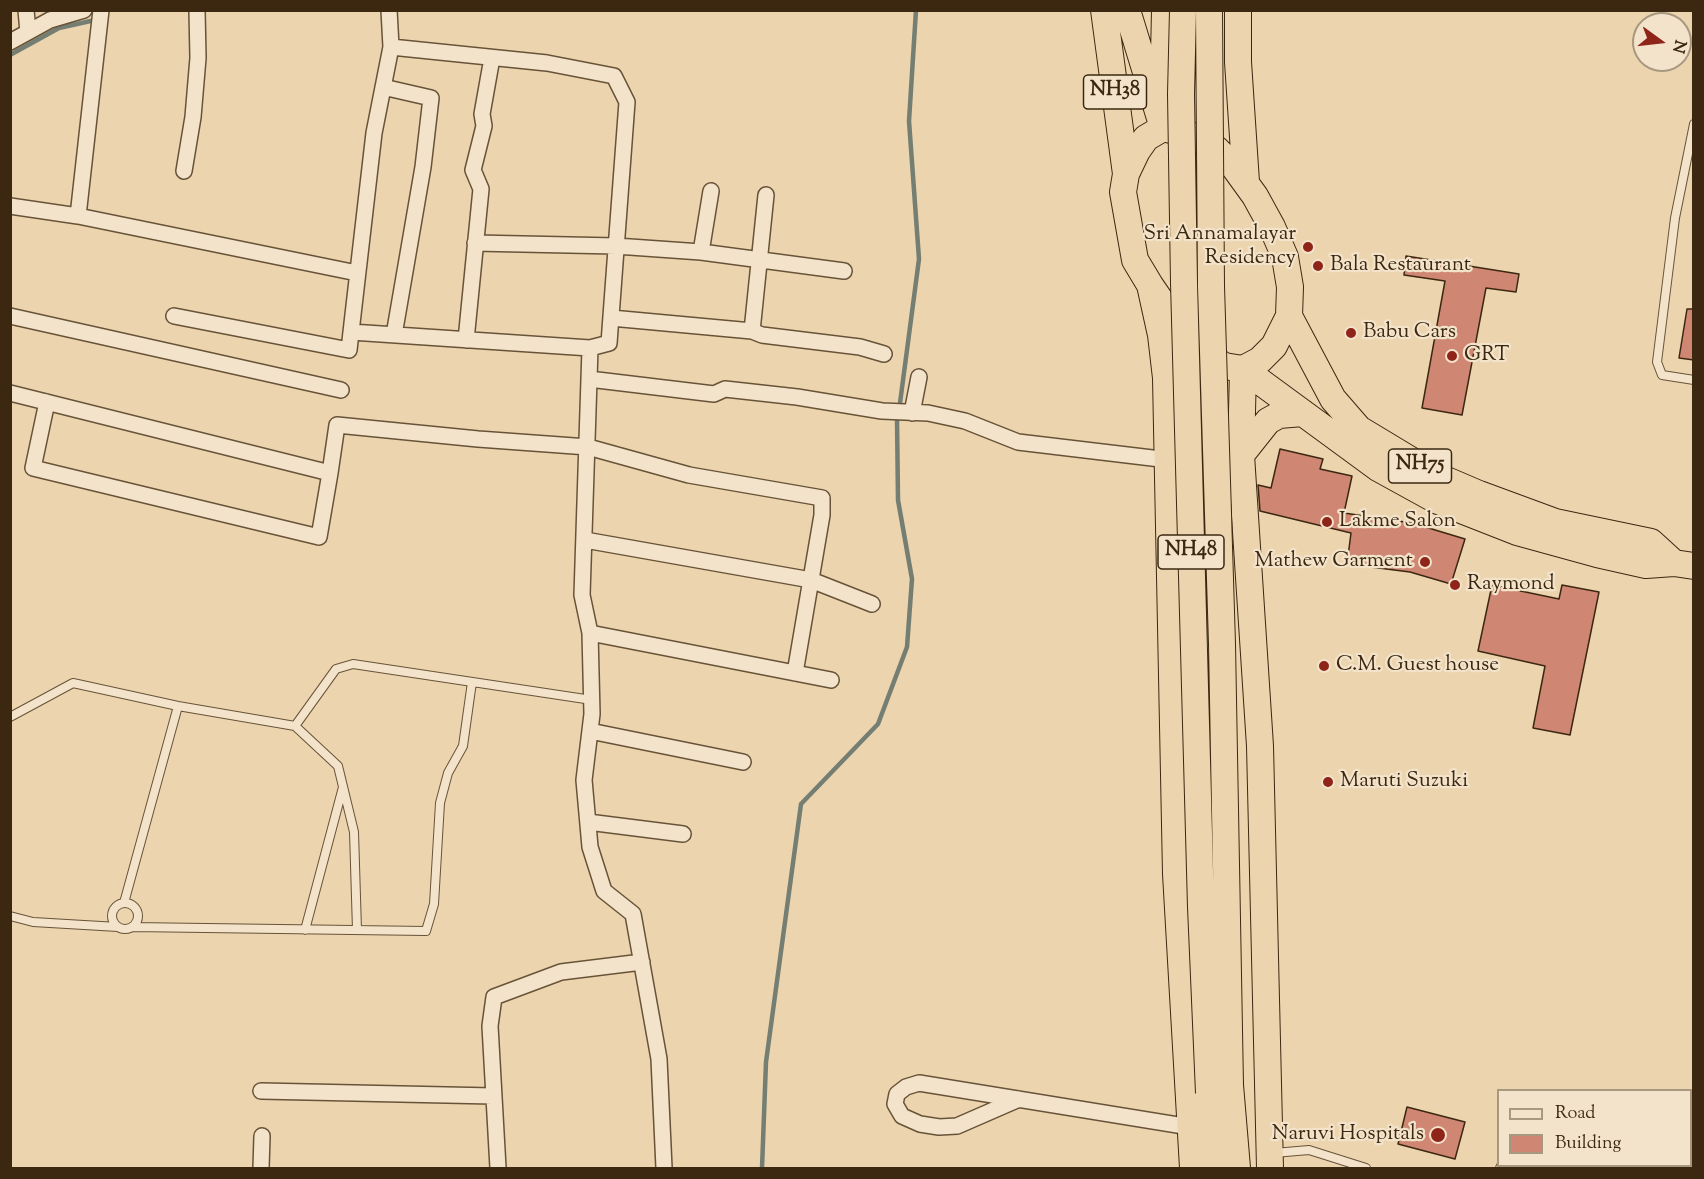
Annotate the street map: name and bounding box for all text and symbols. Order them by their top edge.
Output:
north arrow [1632,12,1692,72]
text: N [1665,37,1691,55]
road number: NH38 [1084,75,1146,109]
place label: Sri Annamalayar Residency [1144,222,1296,272]
marker: Sri Annamalayar Residency [1301,240,1315,254]
place label: Bala Restaurant [1330,253,1471,279]
marker: Bala Restaurant [1311,259,1325,273]
place label: Babu Cars [1363,320,1456,346]
marker: Babu Cars [1344,326,1358,340]
place label: GRT [1464,343,1509,369]
marker: GRT [1445,349,1459,363]
road number: NH75 [1388,449,1452,483]
place label: Lakme Salon [1339,509,1456,535]
marker: Lakme Salon [1320,515,1334,529]
road number: NH48 [1158,535,1224,569]
place label: Mathew Garment [1255,549,1413,575]
marker: Mathew Garment [1418,555,1432,569]
place label: Raymond [1467,572,1555,598]
marker: Raymond [1448,578,1462,592]
place label: C.M. Guest house [1336,653,1499,679]
marker: C.M. Guest house [1317,659,1331,673]
place label: Maruti Suzuki [1340,769,1468,795]
marker: Maruti Suzuki [1321,775,1335,789]
legend [1497,1089,1692,1167]
text: Road [1555,1101,1595,1127]
place label: Naruvi Hospitals [1272,1122,1424,1148]
marker: Naruvi Hospitals [1429,1126,1447,1144]
text: Building [1555,1131,1621,1157]

